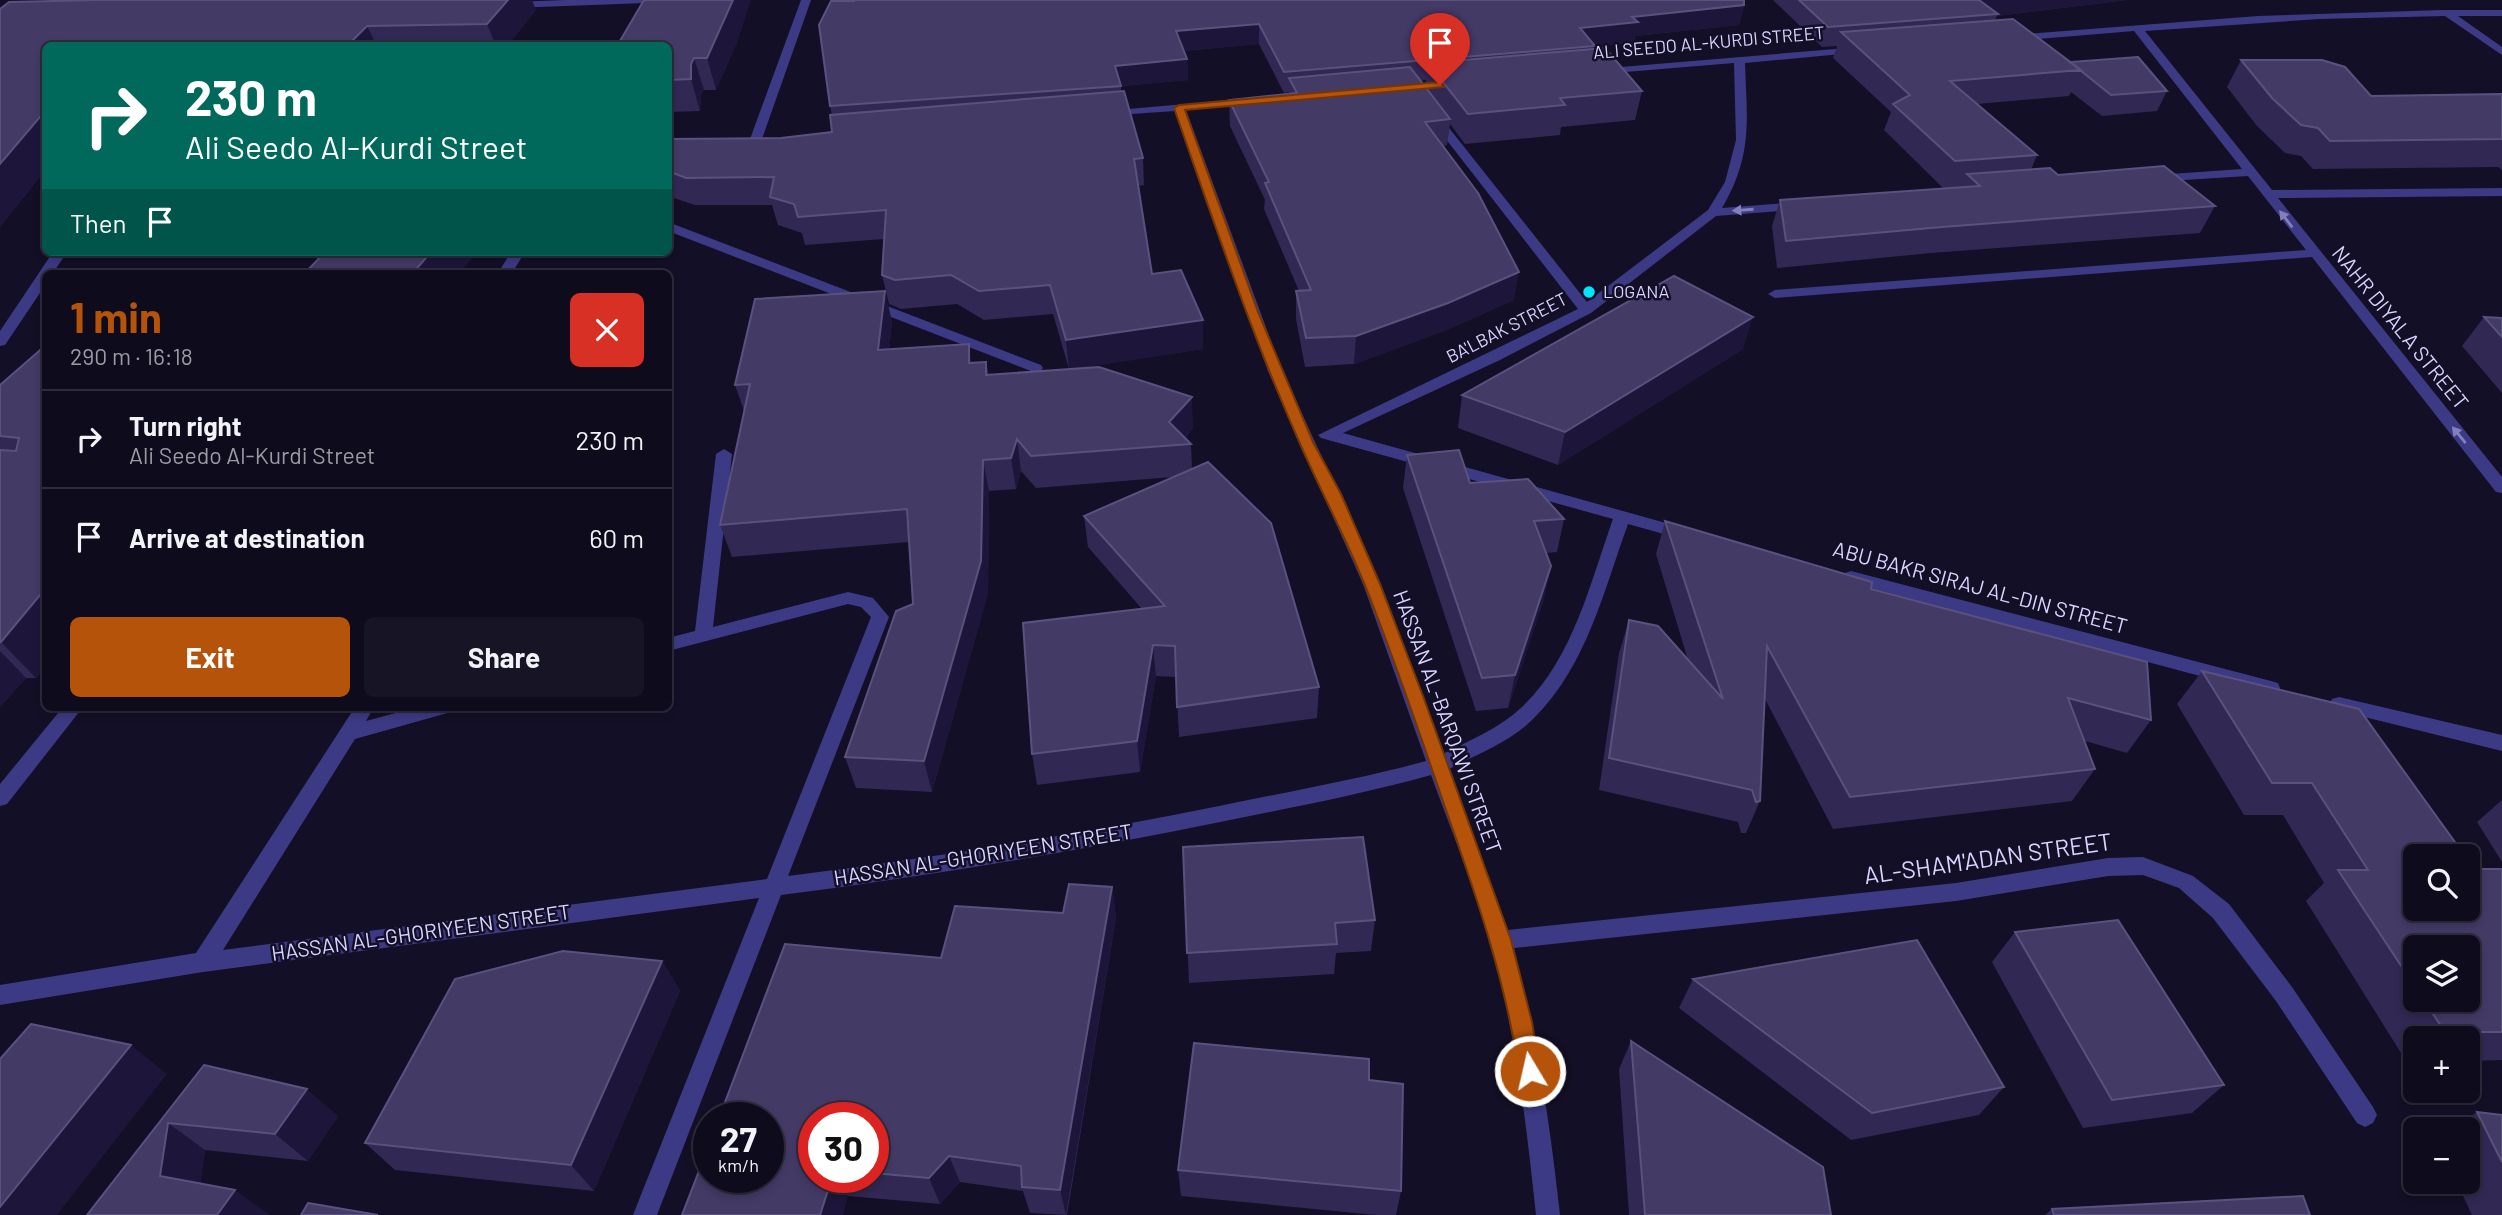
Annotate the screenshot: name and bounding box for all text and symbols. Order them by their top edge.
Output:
pin [1410,13,1470,85]
street label: ALI SEEDO AL-KURDI STREET [1592,21,1826,63]
icon: arrive [1421,24,1459,62]
text: 230 m [185,67,317,126]
icon: right [70,70,161,161]
text: Ali Seedo Al-Kurdi Street [185,127,527,165]
icon: arrive [141,203,179,241]
one-way arrow [1732,205,1754,216]
text: Then [70,207,127,238]
one-way arrow [2280,210,2294,228]
street label: NAHR DIYALA STREET [2328,240,2475,414]
place label: LOGANA [1603,280,1669,302]
marker: LOGANA [1581,284,1597,300]
street label: BA'LBAK STREET [1442,287,1571,367]
text: 1 min [70,291,162,341]
button: close [570,293,644,367]
text: 290 m · 16:18 [70,342,193,370]
text: Turn right [129,410,242,441]
icon: right [70,420,108,458]
text: 230 m [575,424,644,455]
one-way arrow [2451,427,2466,445]
text: Ali Seedo Al-Kurdi Street [129,441,375,469]
icon: arrive [70,518,108,556]
text: Arrive at destination [129,522,365,553]
text: 60 m [589,522,644,553]
street label: ABU BAKR SIRAJ AL-DIN STREET [1831,535,2130,638]
street label: HASSAN AL-BARQAWI STREET [1389,586,1508,857]
button: Exit [70,617,350,697]
button: Share [364,617,644,697]
street label: HASSAN AL-GHORIYEEN STREET [832,818,1134,889]
street label: AL-SHAM'ADAN STREET [1862,826,2114,889]
map controls [2403,844,2480,1194]
button: search [2403,844,2480,921]
street label: HASSAN AL-GHORIYEEN STREET [270,898,572,965]
button: layers [2403,935,2480,1012]
button: + [2403,1026,2480,1103]
position arrow [1493,1034,1567,1108]
speed limit sign: 30 [798,1102,889,1193]
text: 27 [720,1117,757,1159]
button: − [2403,1117,2480,1194]
text: km/h [718,1154,759,1176]

